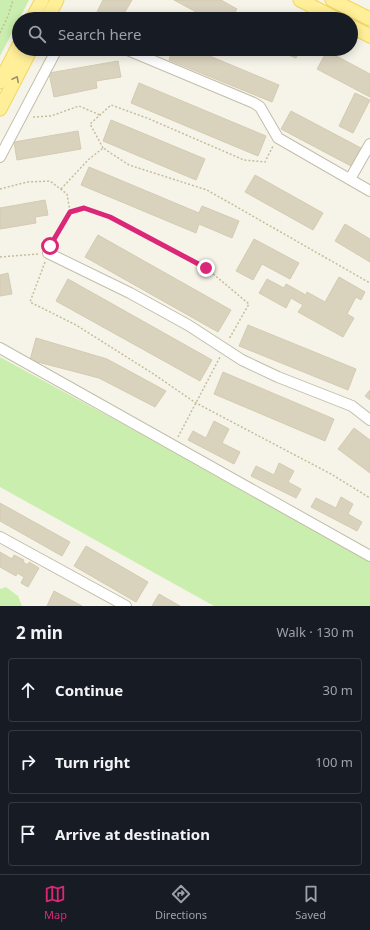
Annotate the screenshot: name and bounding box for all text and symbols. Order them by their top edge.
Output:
search box [12,12,358,56]
icon: search [26,23,48,45]
text: Search here [58,24,141,44]
one-way arrow [11,76,18,83]
route start [41,237,59,255]
route end [197,259,215,277]
text: 2 min [16,621,63,644]
text: Walk · 130 m [276,623,354,641]
icon: ahead [17,679,39,701]
text: Continue [55,680,123,700]
text: 30 m [323,681,353,699]
icon: right [17,751,39,773]
text: Turn right [55,752,130,772]
text: 100 m [315,753,353,771]
icon: arrive [17,823,39,845]
text: Arrive at destination [55,824,210,844]
tab: Map [44,883,67,922]
tab: Directions [155,883,207,922]
tab: Saved [295,883,326,922]

